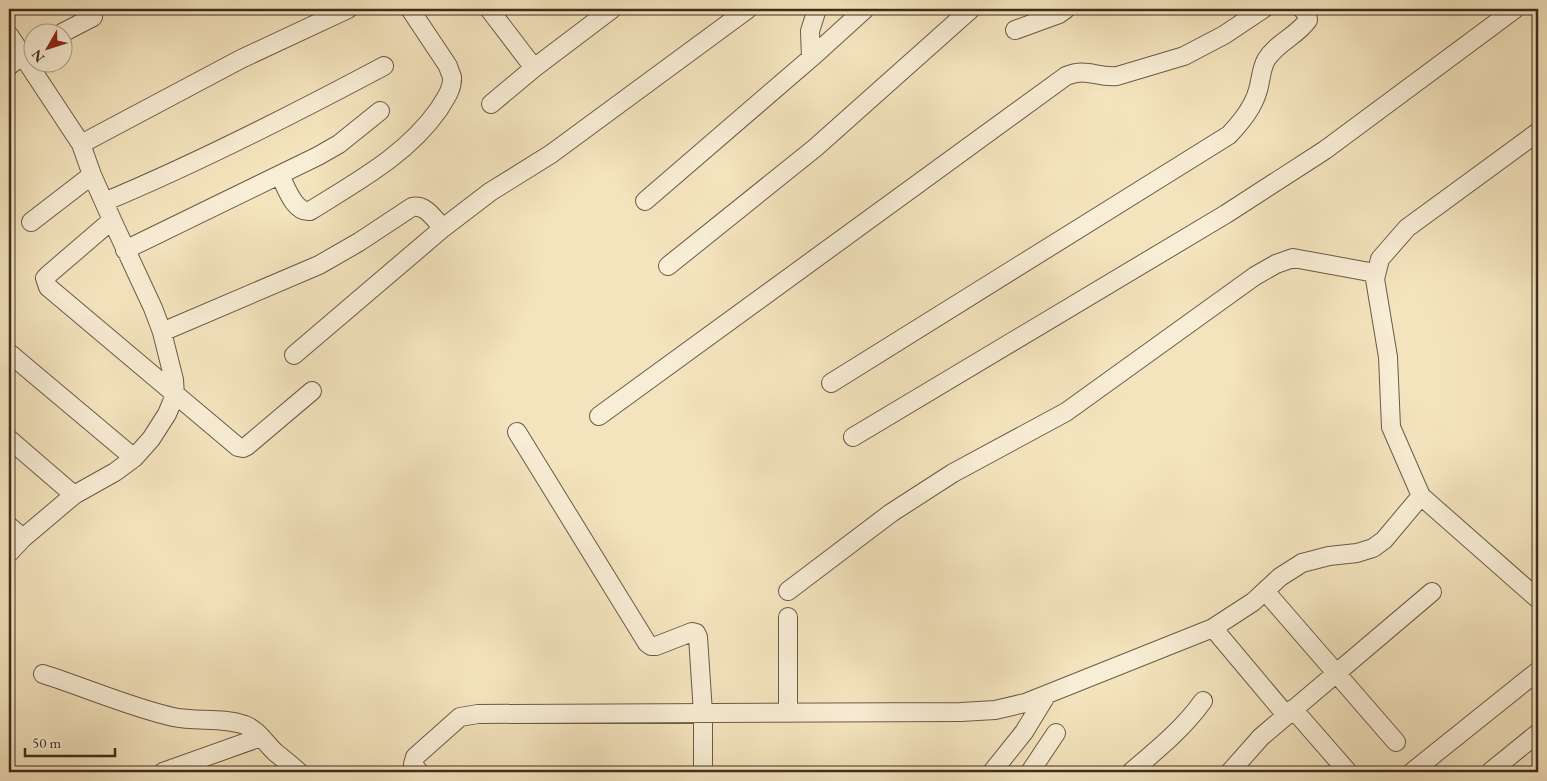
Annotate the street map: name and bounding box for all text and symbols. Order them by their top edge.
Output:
north arrow [22,22,72,72]
text: N [27,46,48,66]
scale bar [25,726,115,758]
text: 50 m [32,733,61,752]

